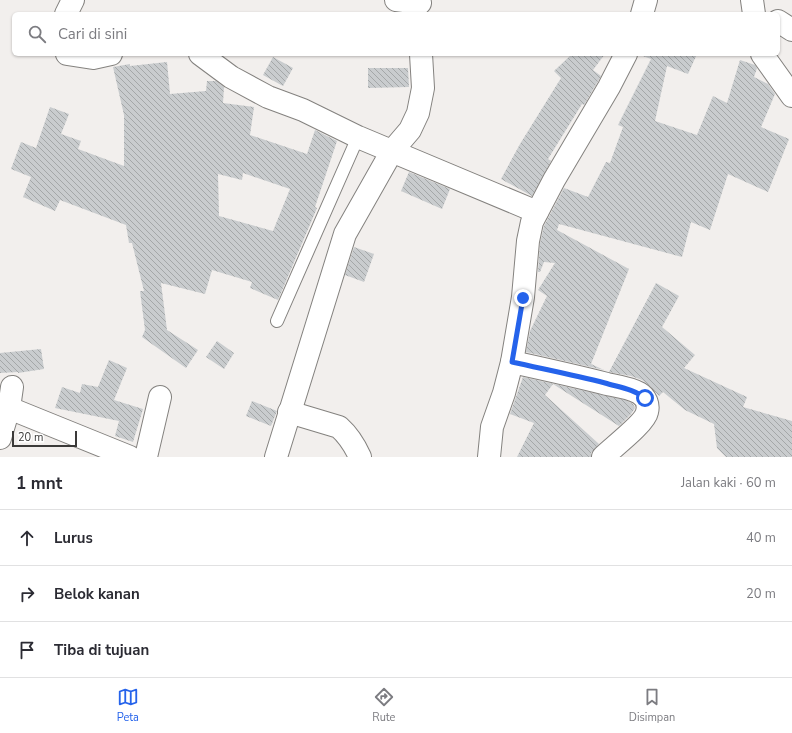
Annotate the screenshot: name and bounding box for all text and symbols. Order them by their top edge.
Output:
search box [12,12,780,56]
icon: search [26,23,48,45]
text: Cari di sini [58,24,127,44]
route end [514,289,532,307]
route start [636,389,654,407]
scale bar [12,429,77,448]
text: 20 m [18,430,43,445]
text: 1 mnt [16,472,62,495]
text: Jalan kaki · 60 m [681,474,776,492]
icon: ahead [16,527,38,549]
text: Lurus [54,528,93,548]
text: 40 m [746,529,776,547]
icon: right [16,583,38,605]
text: Belok kanan [54,584,140,604]
text: 20 m [746,585,776,603]
icon: arrive [16,639,38,661]
text: Tiba di tujuan [54,640,149,660]
tab: Peta [117,686,139,725]
tab: Rute [372,686,395,725]
tab: Disimpan [629,686,675,725]

